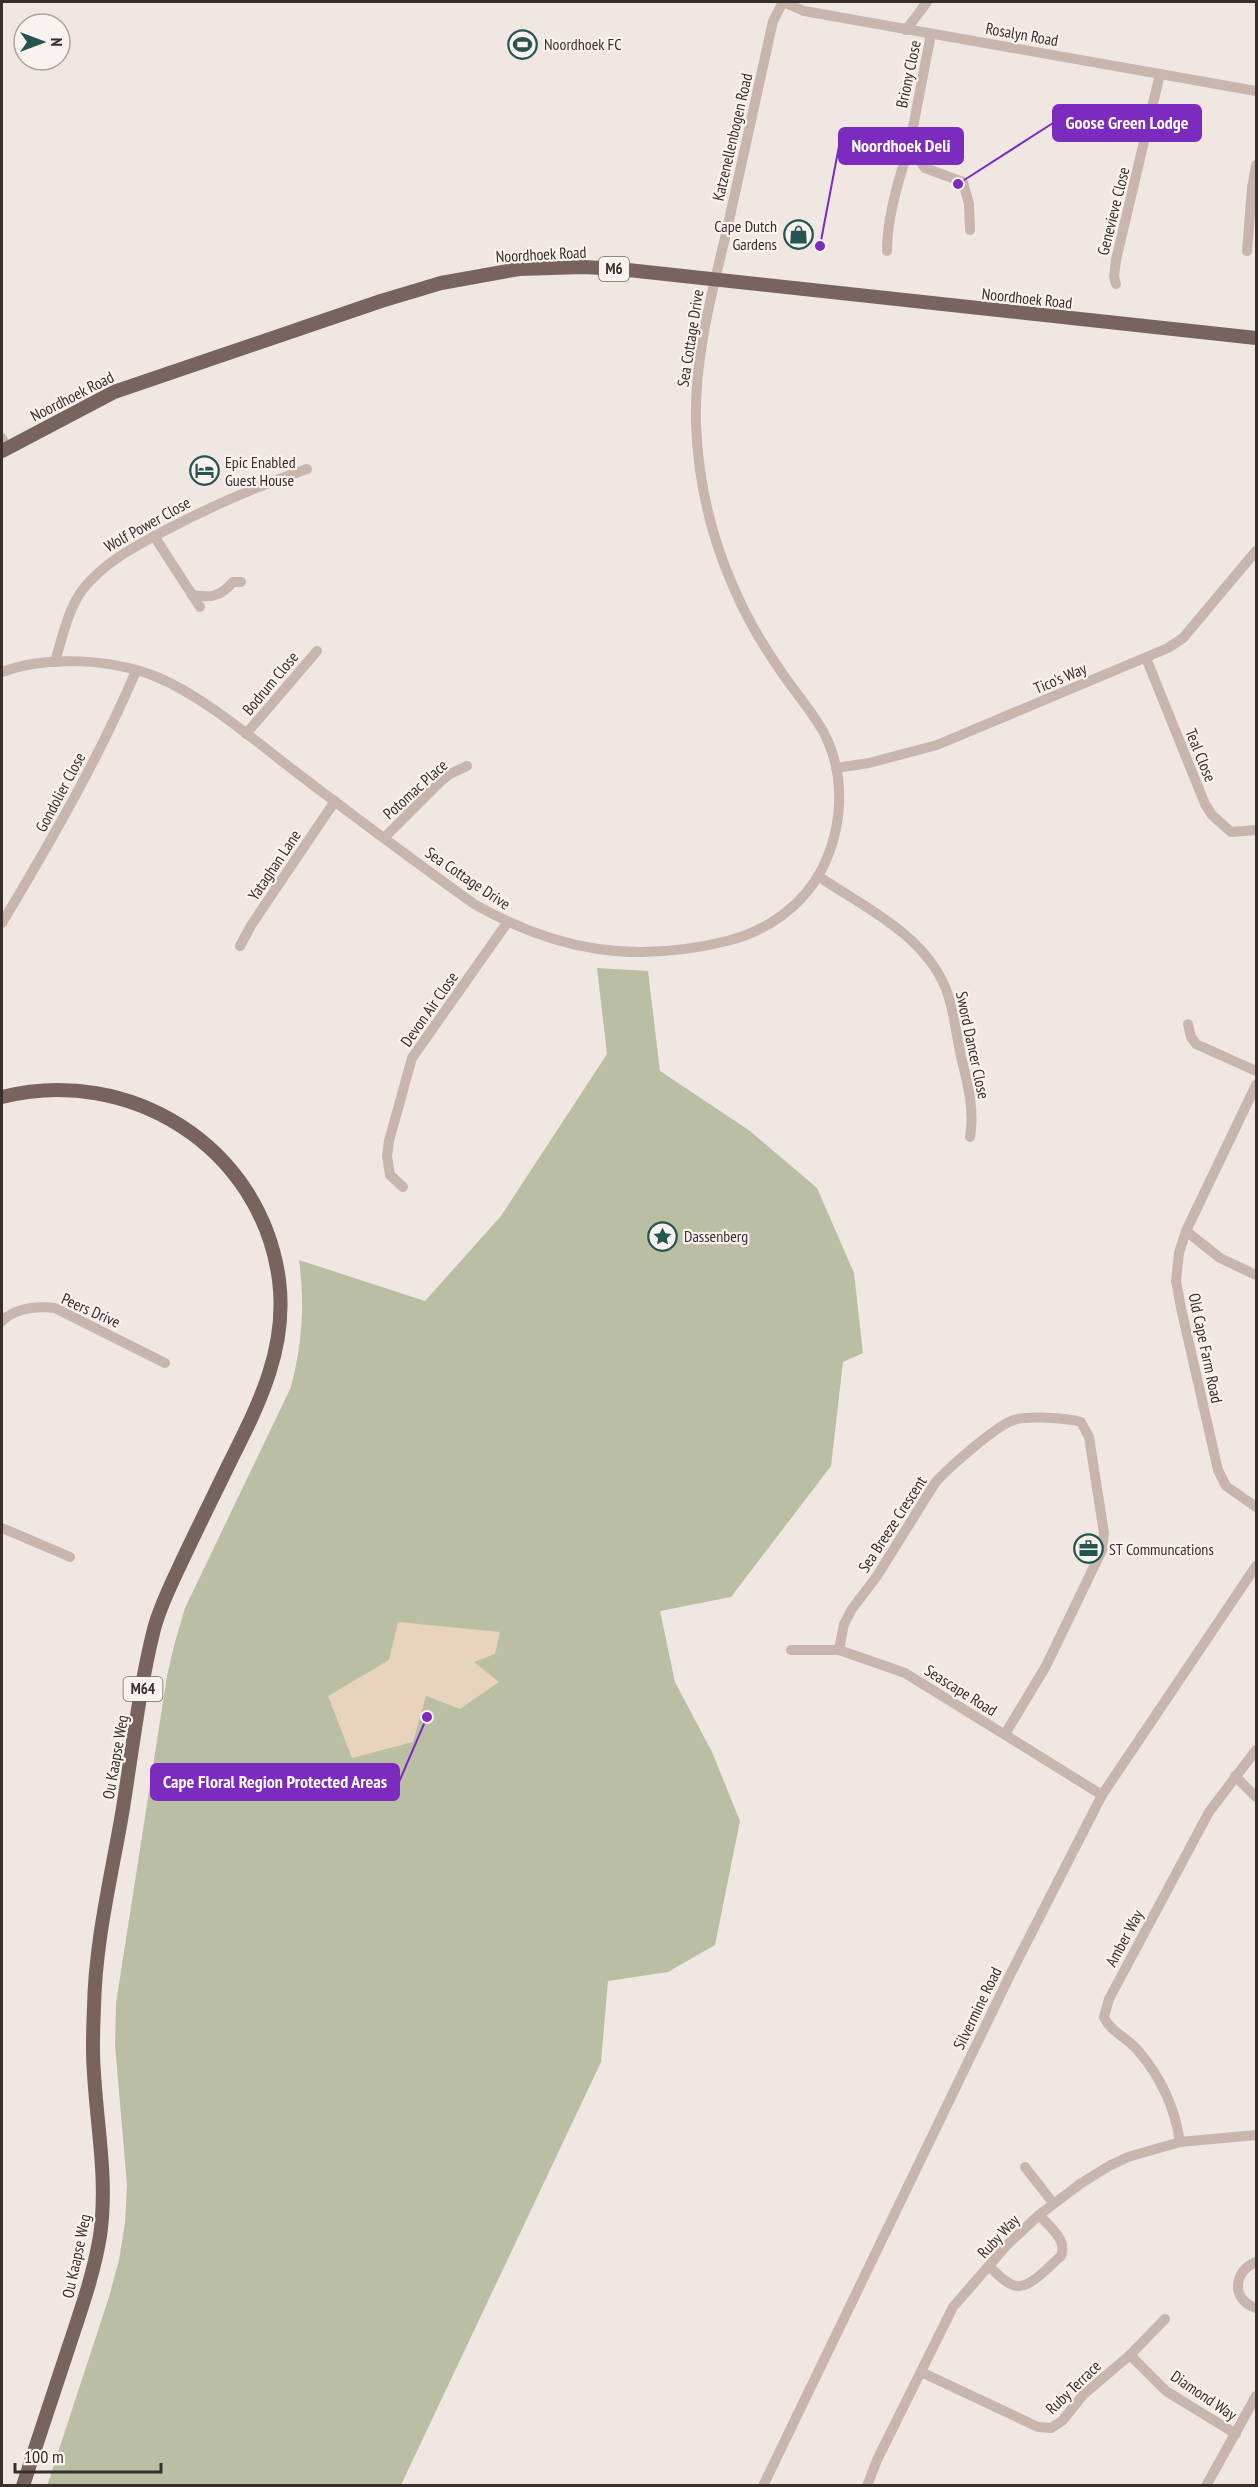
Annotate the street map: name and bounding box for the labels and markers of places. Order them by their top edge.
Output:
sports icon: Noordhoek FC [507,28,539,60]
place label: Noordhoek FC [544,34,621,54]
callout: Goose Green Lodge [1053,105,1201,141]
callout: Noordhoek Deli [839,128,963,164]
place label: Cape Dutch Gardens [714,216,777,254]
shop icon: Cape Dutch Gardens [782,219,814,251]
place label: Epic Enabled Guest House [225,452,296,490]
hotel icon: Epic Enabled Guest House [188,455,220,487]
place icon: Dassenberg [647,1220,679,1252]
place label: Dassenberg [684,1226,748,1246]
office icon: ST Communcations [1072,1533,1104,1565]
place label: ST Communcations [1109,1539,1214,1559]
callout: Cape Floral Region Protected Areas [151,1764,399,1800]

